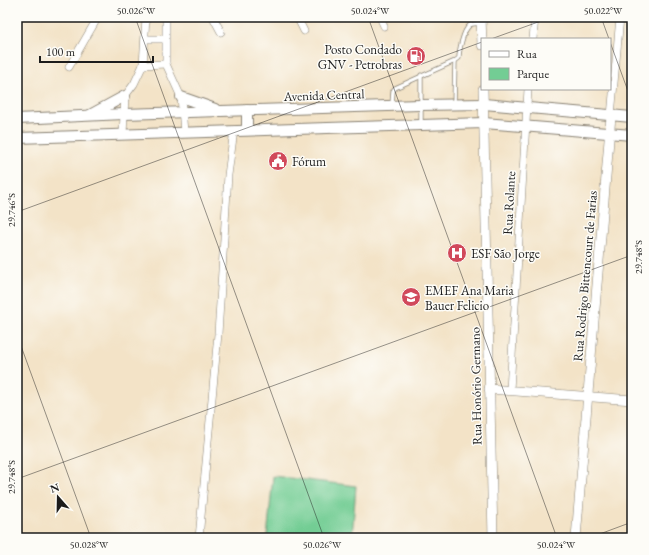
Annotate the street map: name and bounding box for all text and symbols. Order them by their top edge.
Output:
text: 50.026°W [117,4,156,17]
text: 50.024°W [351,4,390,17]
text: 50.022°W [584,4,623,17]
scale bar [40,38,153,64]
legend [481,38,611,90]
place label: Posto Condado GNV - Petrobras [318,41,402,73]
text: 100 m [46,44,76,60]
fuel station icon: Posto Condado GNV - Petrobras [405,45,427,67]
text: Rua [517,46,537,62]
text: Parque [517,66,549,82]
street label: Avenida Central [282,85,365,105]
public building icon: Fórum [267,150,289,172]
place label: Fórum [292,153,326,170]
street label: Rua Rolante [499,171,519,235]
street label: Rua Rodrigo Bittencourt de Farias [569,190,601,362]
text: 29.746°S [5,193,18,227]
text: 29.748°S [632,240,645,274]
hospital icon: ESF São Jorge [446,242,468,264]
place label: ESF São Jorge [471,245,540,262]
place label: EMEF Ana Maria Bauer Felicio [425,282,514,314]
school or university icon: EMEF Ana Maria Bauer Felicio [400,286,422,308]
street label: Rua Honório Germano [466,327,486,445]
text: 29.748°S [5,460,18,494]
north arrow [38,477,78,517]
text: N [48,479,61,496]
text: 50.028°W [70,538,109,551]
text: 50.026°W [303,538,342,551]
text: 50.024°W [537,538,576,551]

